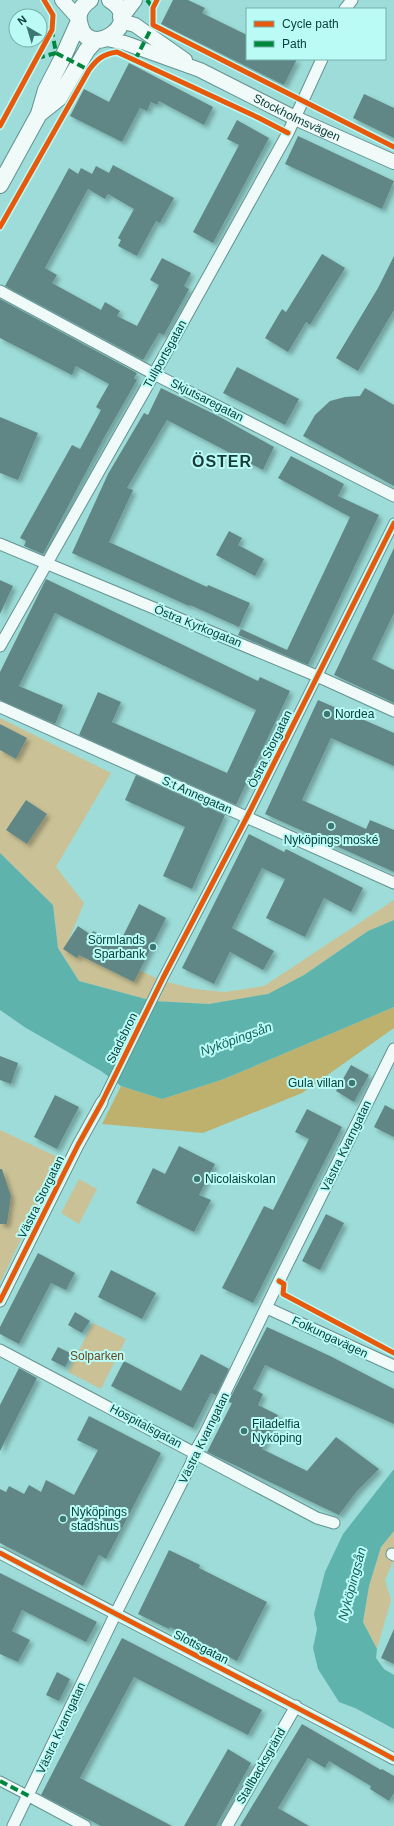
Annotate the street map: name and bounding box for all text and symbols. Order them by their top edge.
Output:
north arrow [8,8,48,48]
legend [246,8,386,60]
text: N [15,13,29,27]
text: Cycle path [282,17,339,31]
text: Path [282,37,307,51]
street label: Stockholmsvägen [251,91,342,144]
street label: Tullportsgatan [141,318,189,390]
street label: Skjutsaregatan [168,376,246,424]
district label: ÖSTER [192,452,252,470]
street label: Östra Kyrkogatan [152,602,244,650]
place label: Nordea [335,707,375,721]
street label: Östra Storgatan [245,708,295,790]
marker: Nordea [322,709,332,719]
street label: S:t Annegatan [160,773,234,817]
marker: Nyköpings moské [326,821,336,831]
place label: Nyköpings moské [284,833,379,847]
place label: Sörmlands Sparbank [88,933,146,961]
marker: Sörmlands Sparbank [148,942,158,952]
street label: Stadsbron [104,1010,140,1066]
water label: Nyköpingsån [198,1019,274,1059]
place label: Gula villan [288,1076,344,1090]
marker: Gula villan [347,1078,357,1088]
street label: Västra Kvarngatan [318,1098,374,1194]
street label: Västra Storgatan [15,1153,67,1241]
place label: Nicolaiskolan [205,1172,276,1186]
marker: Nicolaiskolan [192,1174,202,1184]
street label: Folkungavägen [290,1313,370,1361]
park label: Solparken [70,1349,124,1363]
street label: Västra Kvarngatan [176,1390,232,1486]
street label: Hospitalsgatan [108,1401,184,1451]
place label: Filadelfia Nyköping [252,1417,302,1445]
marker: Filadelfia Nyköping [239,1426,249,1436]
place label: Nyköpings stadshus [71,1505,127,1533]
marker: Nyköpings stadshus [58,1514,68,1524]
water label: Nyköpingsån [335,1546,369,1622]
street label: Slottsgatan [171,1627,231,1667]
street label: Västra Kvarngatan [34,1680,88,1776]
street label: Stallbacksgränd [234,1726,288,1806]

